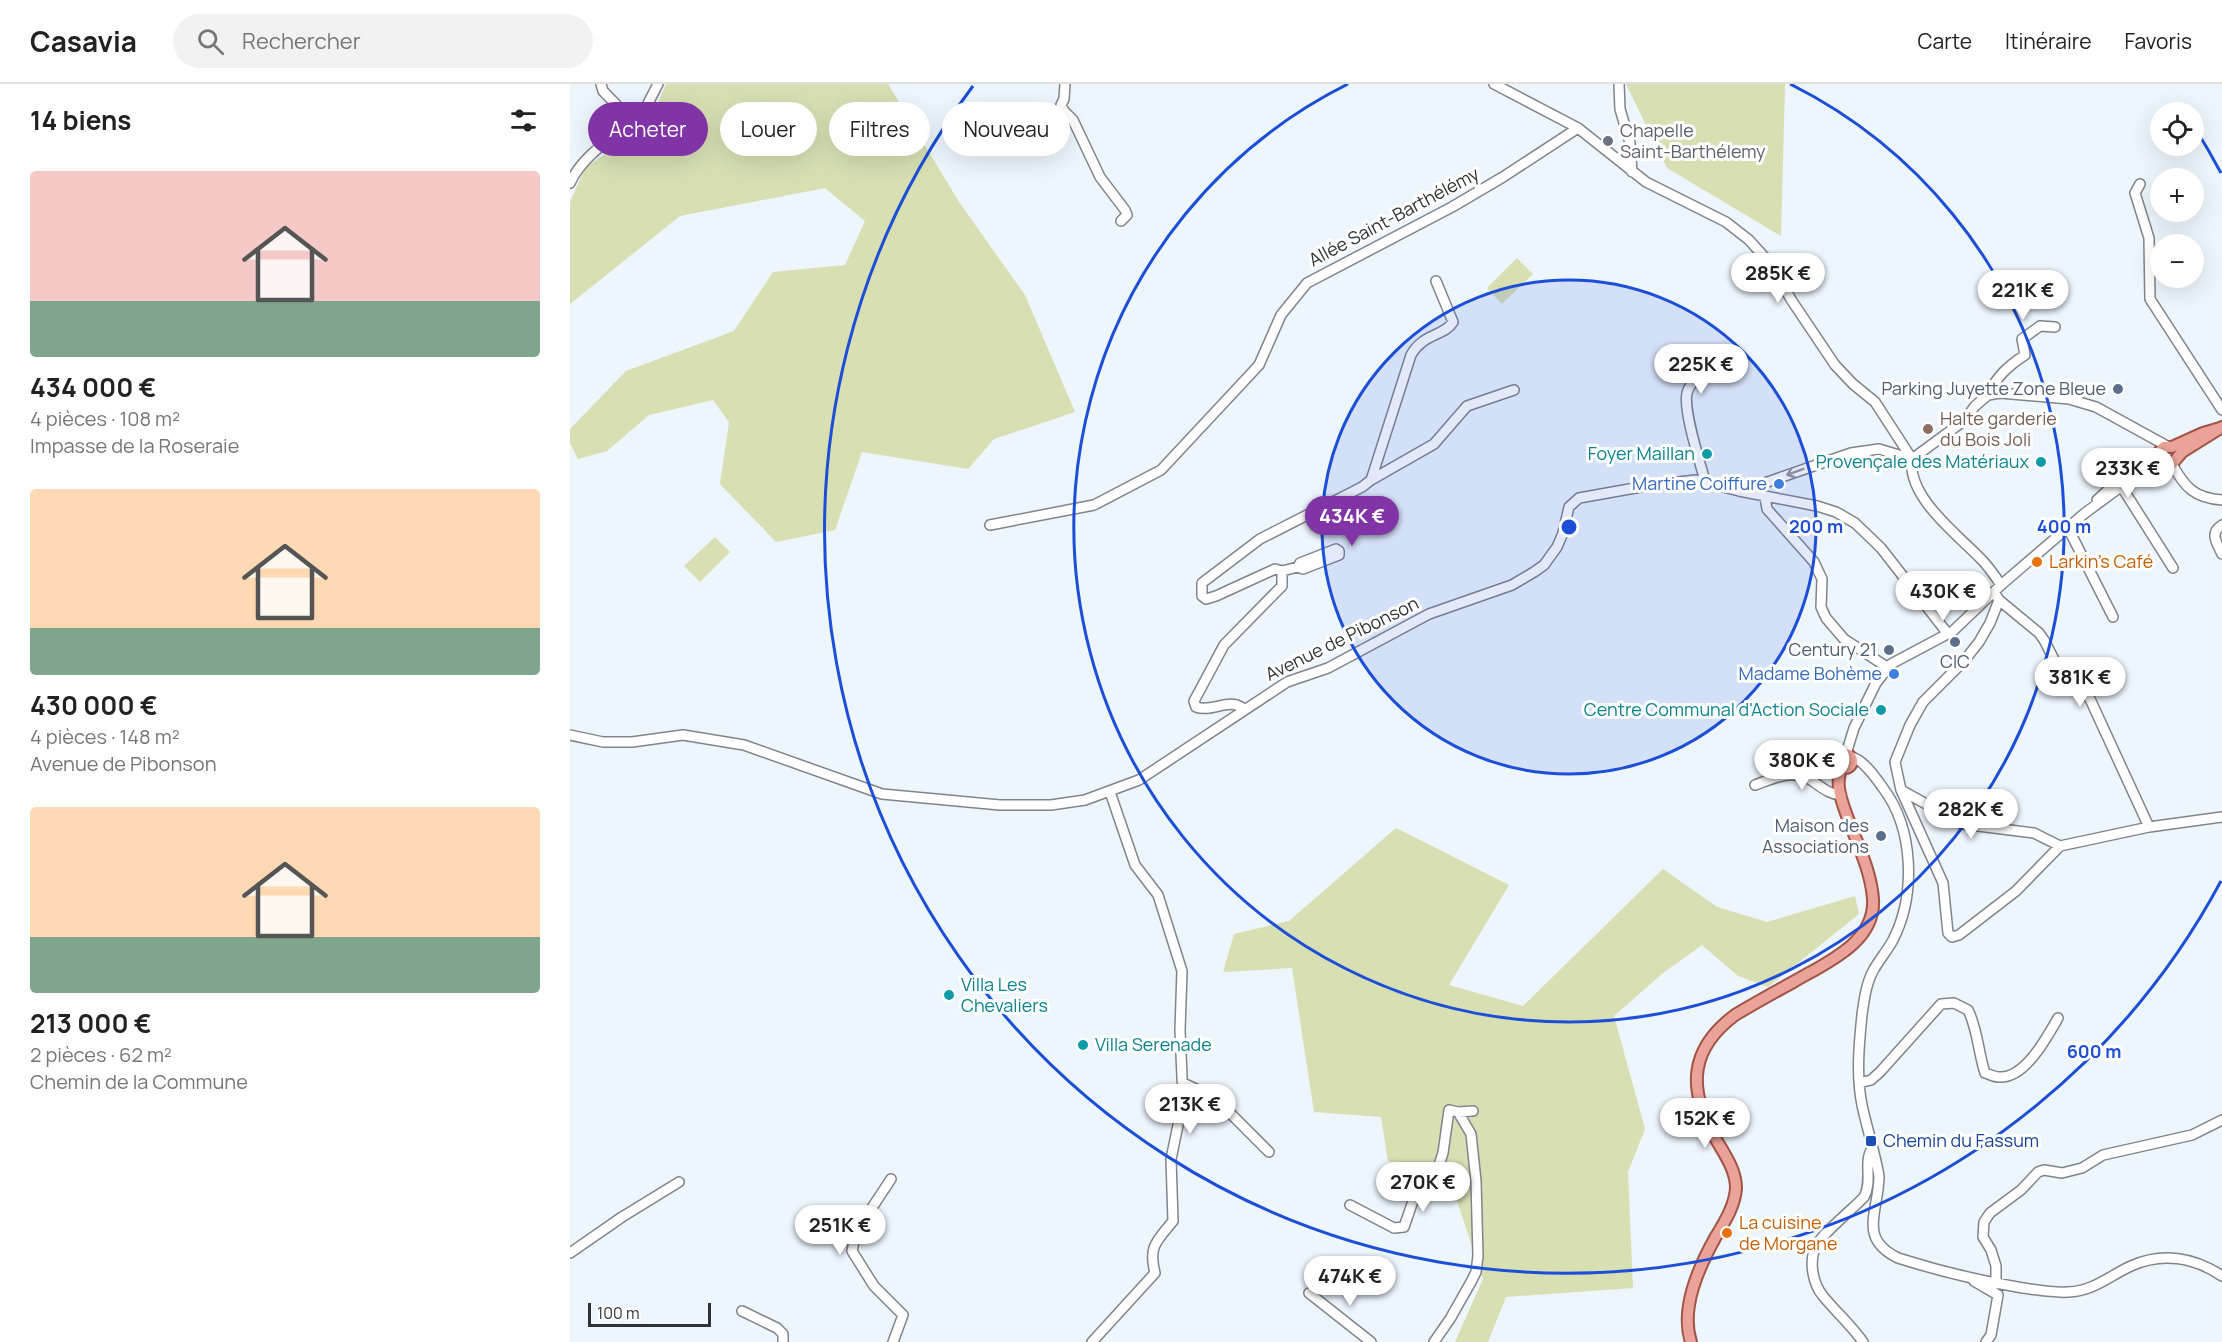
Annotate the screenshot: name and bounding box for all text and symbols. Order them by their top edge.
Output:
search box [173,14,593,68]
text: Casavia [30,22,137,60]
icon: search [194,25,227,58]
text: Rechercher [242,26,361,56]
text: Carte [1918,27,1972,55]
text: Itinéraire [2005,27,2091,55]
text: Favoris [2124,27,2192,55]
text: 14 biens [30,102,131,138]
chip: Acheter [588,102,708,156]
chip: Louer [720,102,817,156]
chip: Filtres [829,102,930,156]
chip: Nouveau [942,102,1070,156]
map controls [2150,102,2204,288]
button: locate [2150,102,2204,156]
icon: filters [507,104,540,137]
place label: Chapelle Saint-Barthélemy [1620,118,1766,163]
marker: Chapelle Saint-Barthélemy [1601,134,1615,148]
street label: Allée Saint-Barthélémy [1304,161,1483,271]
button: + [2150,168,2204,222]
icon: home [231,210,339,318]
button: − [2150,234,2204,288]
pin: 285K € [1729,253,1827,304]
text: 285K € [1745,259,1811,286]
pin: 221K € [1974,270,2072,321]
text: 221K € [1992,276,2054,303]
pin: 225K € [1652,344,1750,395]
text: 225K € [1668,350,1734,377]
text: 434 000 € [30,369,156,405]
place label: Parking Juyette Zone Bleue [1881,376,2106,400]
marker: Parking Juyette Zone Bleue [2111,382,2125,396]
text: 4 pièces · 108 m² [30,405,180,432]
place label: Halte garderie du Bois Joli [1940,406,2057,451]
marker: Halte garderie du Bois Joli [1921,422,1935,436]
text: Impasse de la Roseraie [30,432,239,459]
place label: Foyer Maillan [1588,441,1695,465]
marker: Foyer Maillan [1700,447,1714,461]
pin: 233K € [2079,448,2177,499]
place label: Provençale des Matériaux [1816,449,2030,473]
text: 233K € [2095,454,2161,481]
marker: Provençale des Matériaux [2034,455,2048,469]
one-way arrow [1786,468,1805,479]
place label: Martine Coiffure [1632,471,1767,495]
marker: Martine Coiffure [1772,477,1786,491]
pin: 434K € [1303,496,1401,547]
text: 434K € [1319,502,1385,529]
text: 200 m [1789,514,1843,538]
text: 400 m [2037,514,2091,538]
centre of rings [1559,517,1579,537]
icon: home [231,528,339,636]
place label: Larkin's Café [2049,549,2153,573]
marker: Larkin's Café [2030,555,2044,569]
pin: 430K € [1894,571,1992,622]
text: 430K € [1909,577,1977,604]
street label: Avenue de Pibonson [1261,591,1422,686]
marker: CIC [1948,635,1962,649]
place label: Century 21 [1789,637,1877,661]
marker: Century 21 [1882,643,1896,657]
place label: CIC [1940,649,1970,673]
pin: 381K € [2031,657,2129,708]
place label: Madame Bohème [1739,661,1882,685]
text: 381K € [2049,663,2111,690]
marker: Madame Bohème [1887,667,1901,681]
text: 430 000 € [30,687,158,723]
place label: Centre Communal d'Action Sociale [1584,697,1869,721]
marker: Centre Communal d'Action Sociale [1874,703,1888,717]
text: 4 pièces · 148 m² [30,723,180,750]
pin: 380K € [1753,740,1851,791]
text: 380K € [1768,746,1836,773]
text: Avenue de Pibonson [30,750,217,777]
pin: 282K € [1922,789,2020,840]
text: 282K € [1938,795,2004,822]
place label: Maison des Associations [1762,813,1869,858]
marker: Maison des Associations [1874,829,1888,843]
icon: home [231,846,339,954]
place label: Villa Les Chevaliers [961,972,1048,1017]
marker: Villa Les Chevaliers [942,988,956,1002]
text: 213 000 € [30,1005,151,1041]
place label: Villa Serenade [1095,1032,1212,1056]
marker: Villa Serenade [1076,1038,1090,1052]
text: 600 m [2067,1039,2121,1063]
text: 2 pièces · 62 m² [30,1041,172,1068]
text: Chemin de la Commune [30,1068,248,1095]
pin: 213K € [1141,1084,1239,1135]
text: 213K € [1159,1090,1221,1117]
pin: 152K € [1656,1098,1754,1149]
text: 152K € [1674,1104,1736,1131]
place label: Chemin du Fassum [1883,1128,2039,1152]
marker: Chemin du Fassum [1864,1134,1878,1148]
pin: 270K € [1374,1162,1472,1213]
text: 270K € [1390,1168,1456,1195]
pin: 251K € [791,1205,889,1256]
place label: La cuisine de Morgane [1739,1210,1838,1255]
text: 251K € [809,1211,871,1238]
marker: La cuisine de Morgane [1720,1226,1734,1240]
pin: 474K € [1301,1256,1399,1307]
text: 474K € [1318,1262,1382,1289]
scale bar [588,1300,711,1328]
text: 100 m [597,1302,640,1324]

